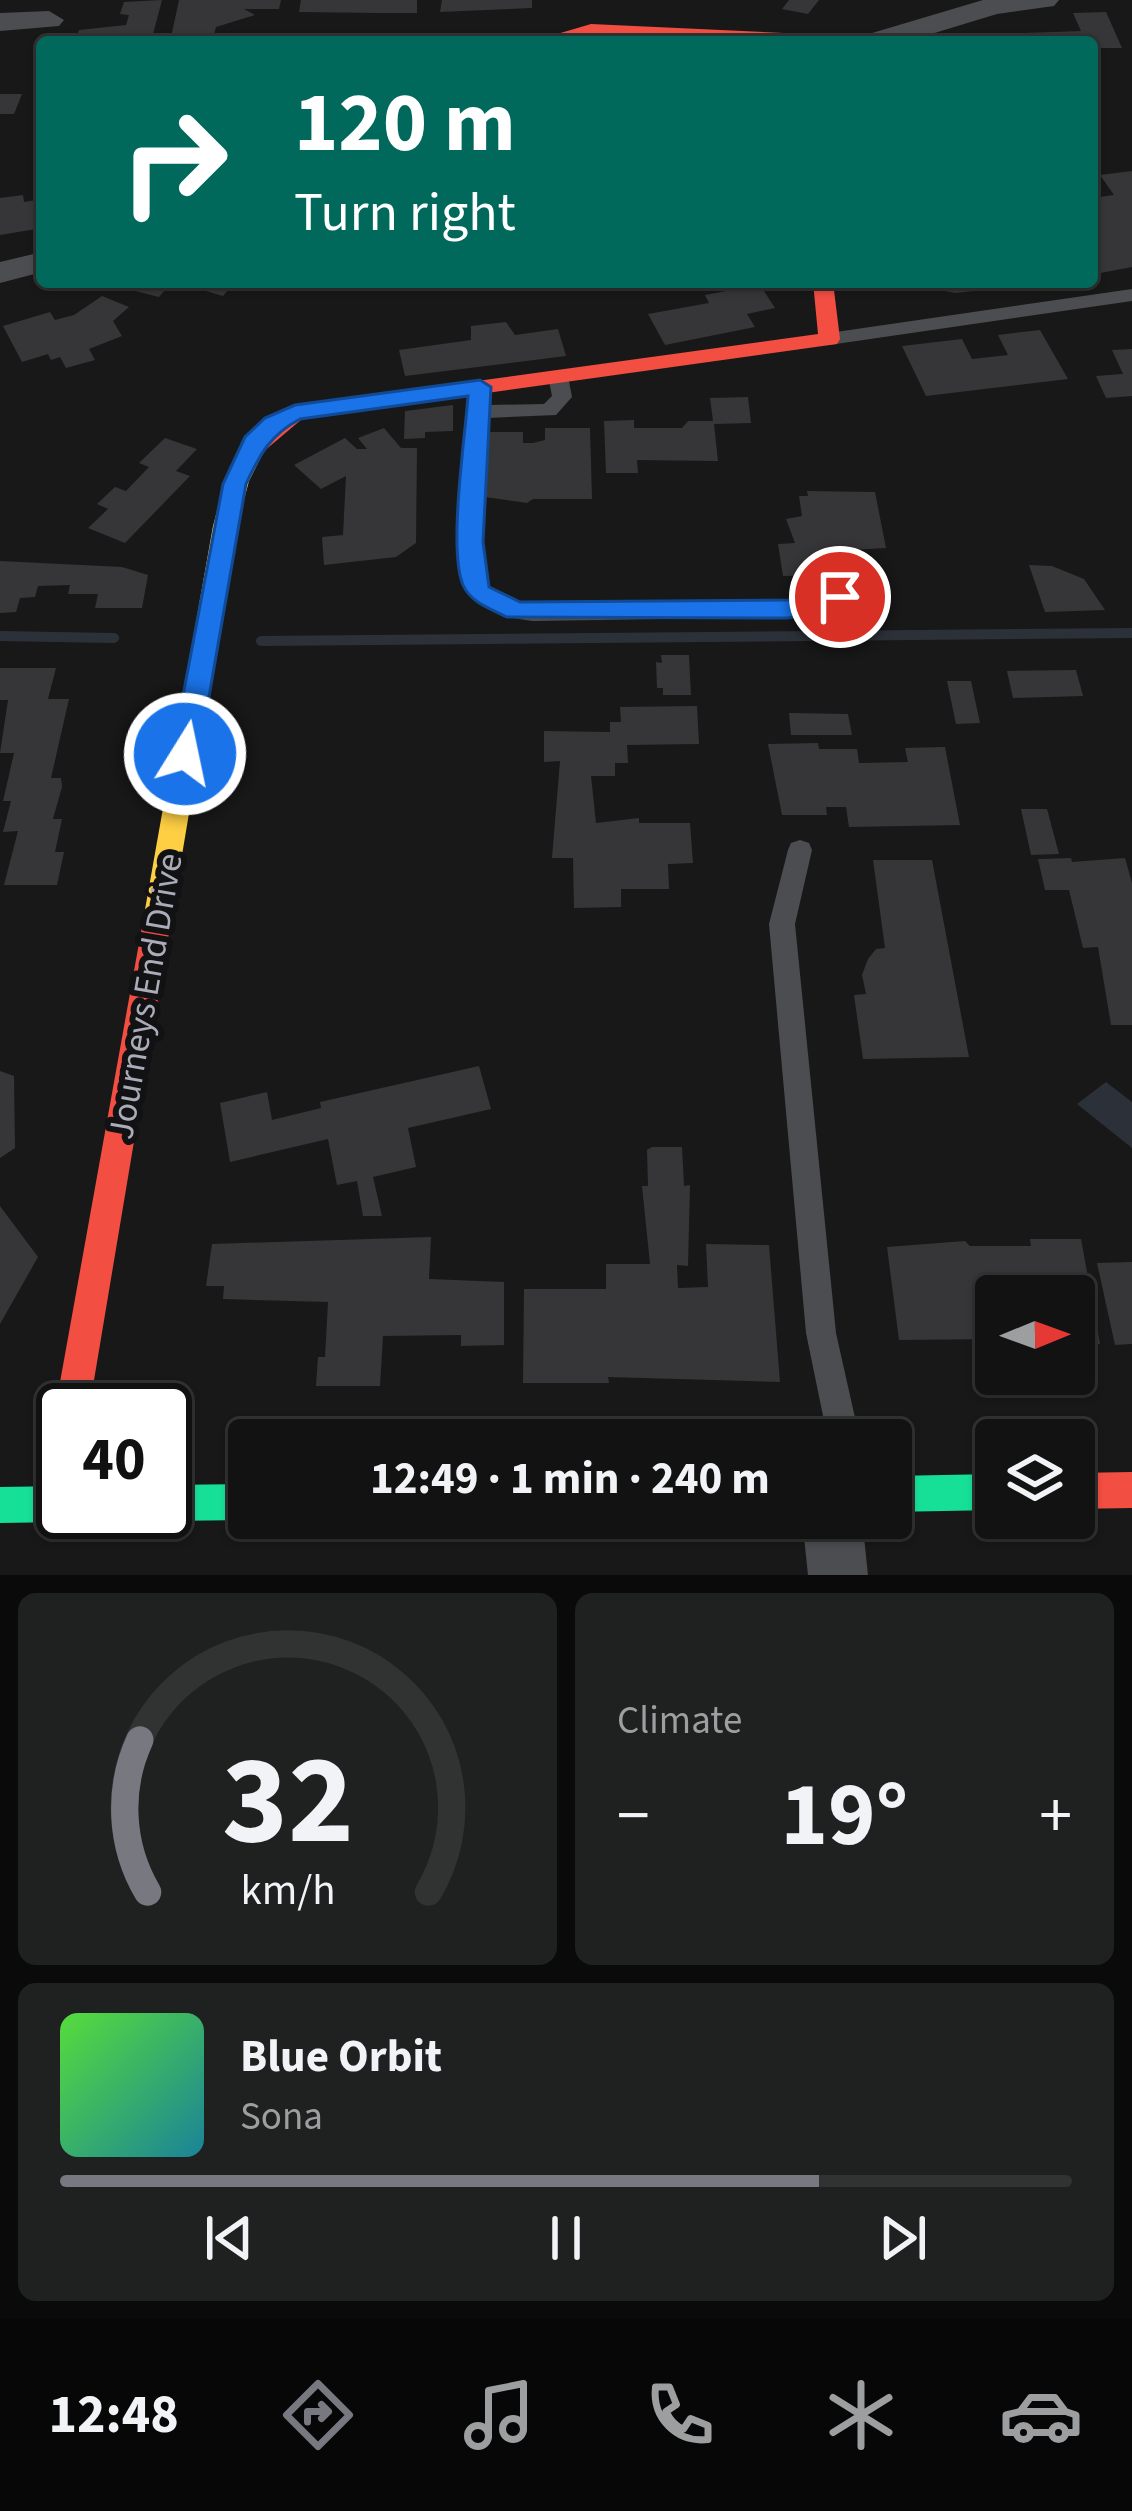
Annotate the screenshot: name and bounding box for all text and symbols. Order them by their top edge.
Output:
text: 120 m [294,64,516,184]
icon: right [96,84,252,240]
text: Turn right [294,175,516,252]
pin [789,546,891,648]
icon: arrive [807,564,873,630]
position arrow [122,691,248,817]
street label: Journeys End Drive [95,849,196,1143]
north arrow [975,1275,1095,1395]
map controls [975,1275,1095,1539]
speed limit sign: 40 [36,1383,192,1539]
button: layers [975,1419,1095,1539]
text: 12:49 · 1 min · 240 m [370,1447,770,1511]
text: Climate [617,1693,742,1749]
text: 32 [222,1713,353,1891]
text: 19° [781,1752,908,1880]
text: − [617,1769,650,1863]
text: + [1039,1769,1072,1863]
text: km/h [240,1860,335,1921]
text: Blue Orbit [240,2025,442,2089]
text: Sona [240,2089,323,2145]
icon: previous [196,2205,262,2271]
icon: pause [533,2205,599,2271]
icon: next [870,2205,936,2271]
icon: directions [276,2373,360,2457]
icon: music [457,2373,541,2457]
icon: phone [638,2373,722,2457]
icon: climate [819,2373,903,2457]
icon: car [999,2373,1083,2457]
text: 12:48 [48,2377,179,2454]

